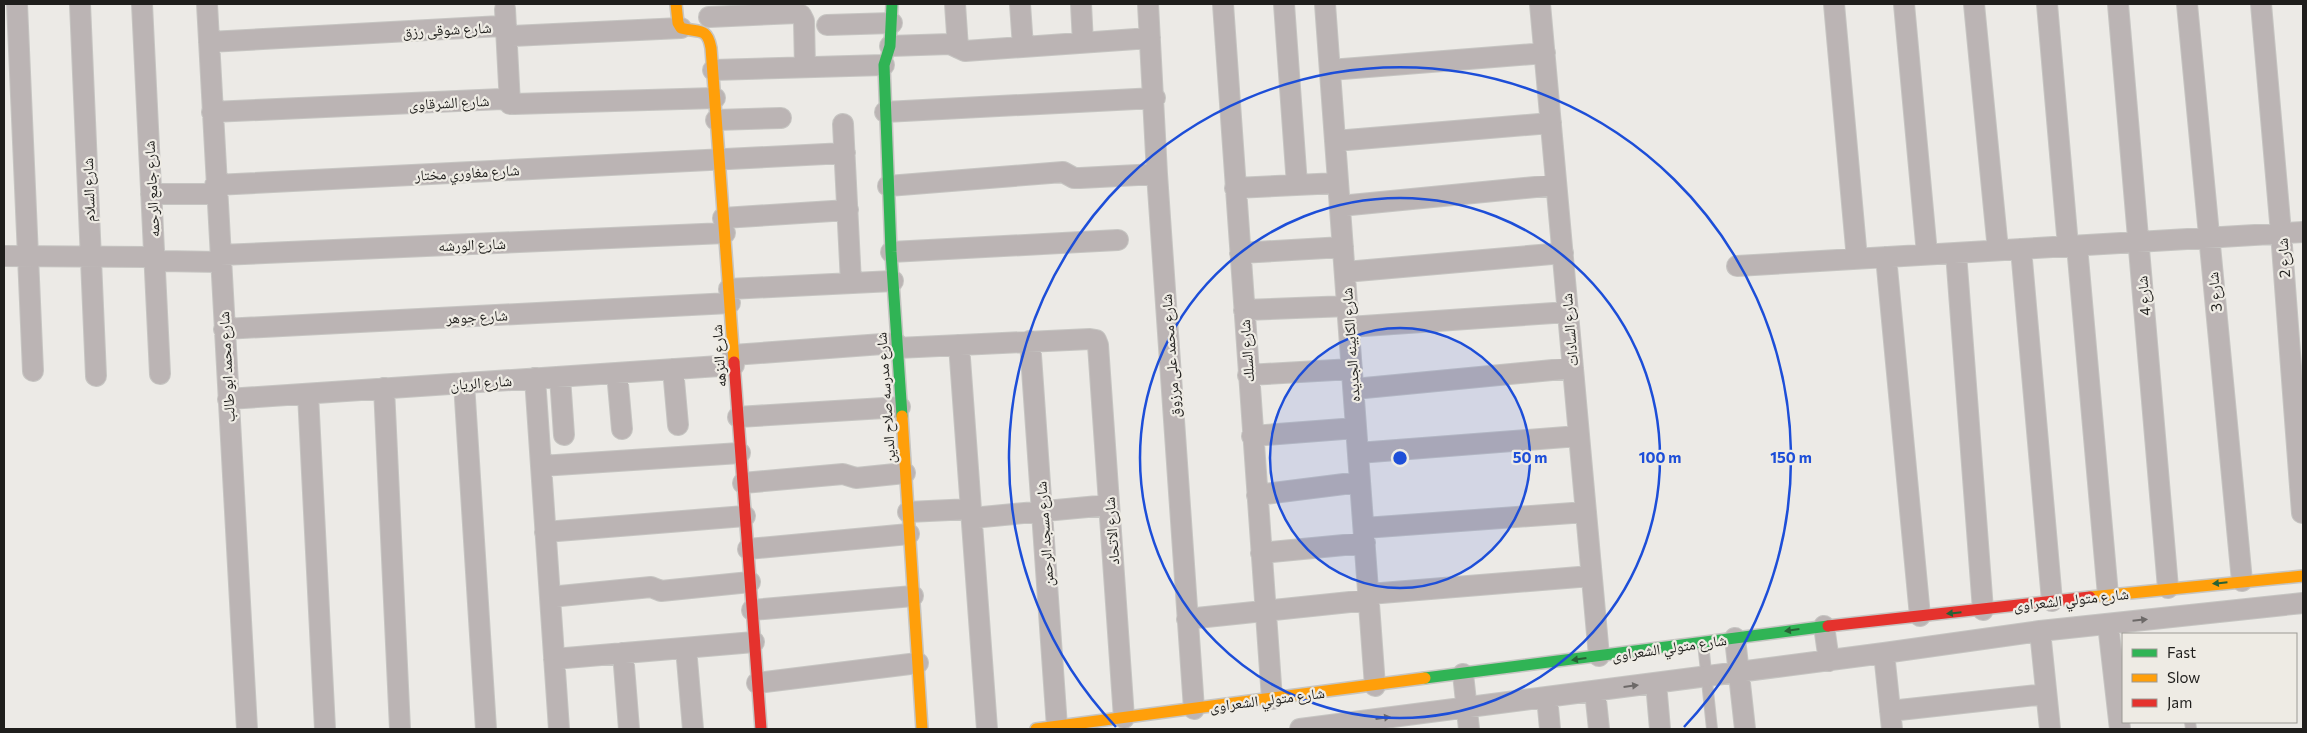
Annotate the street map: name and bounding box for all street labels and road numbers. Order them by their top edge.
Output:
street label: شارع شوقى رزق [402,18,492,42]
street label: شارع الشرقاوى [408,91,490,115]
street label: شارع جامع الرحمه [139,140,165,238]
street label: شارع السلام [78,157,100,223]
street label: شارع مغاوري مختار [413,160,520,188]
street label: شارع الورشه [438,234,506,256]
street label: شارع 2 [2273,237,2295,278]
street label: شارع 3 [2203,271,2227,313]
street label: شارع 4 [2132,275,2156,317]
street label: شارع الكابينه الجديده [1337,287,1365,403]
street label: شارع السادات [1557,292,1583,367]
street label: شارع محمد على مرزوق [1157,293,1185,419]
street label: شارع جوهر [445,305,508,329]
street label: شارع محمد ابو طالب [214,311,240,423]
street label: شارع السلك [1235,319,1259,383]
street label: شارع النزهه [707,324,731,388]
street label: شارع مدرسه صلاح الدين [871,331,901,464]
street label: شارع الريان [449,371,513,395]
street label: شارع مسجد الرحمن [1031,481,1059,587]
street label: شارع الاتحاد [1100,496,1124,565]
street label: شارع متولي الشعراوى [2012,584,2130,618]
street label: شارع متولي الشعراوى [1610,630,1728,668]
street label: شارع متولي الشعراوى [1208,683,1326,719]

